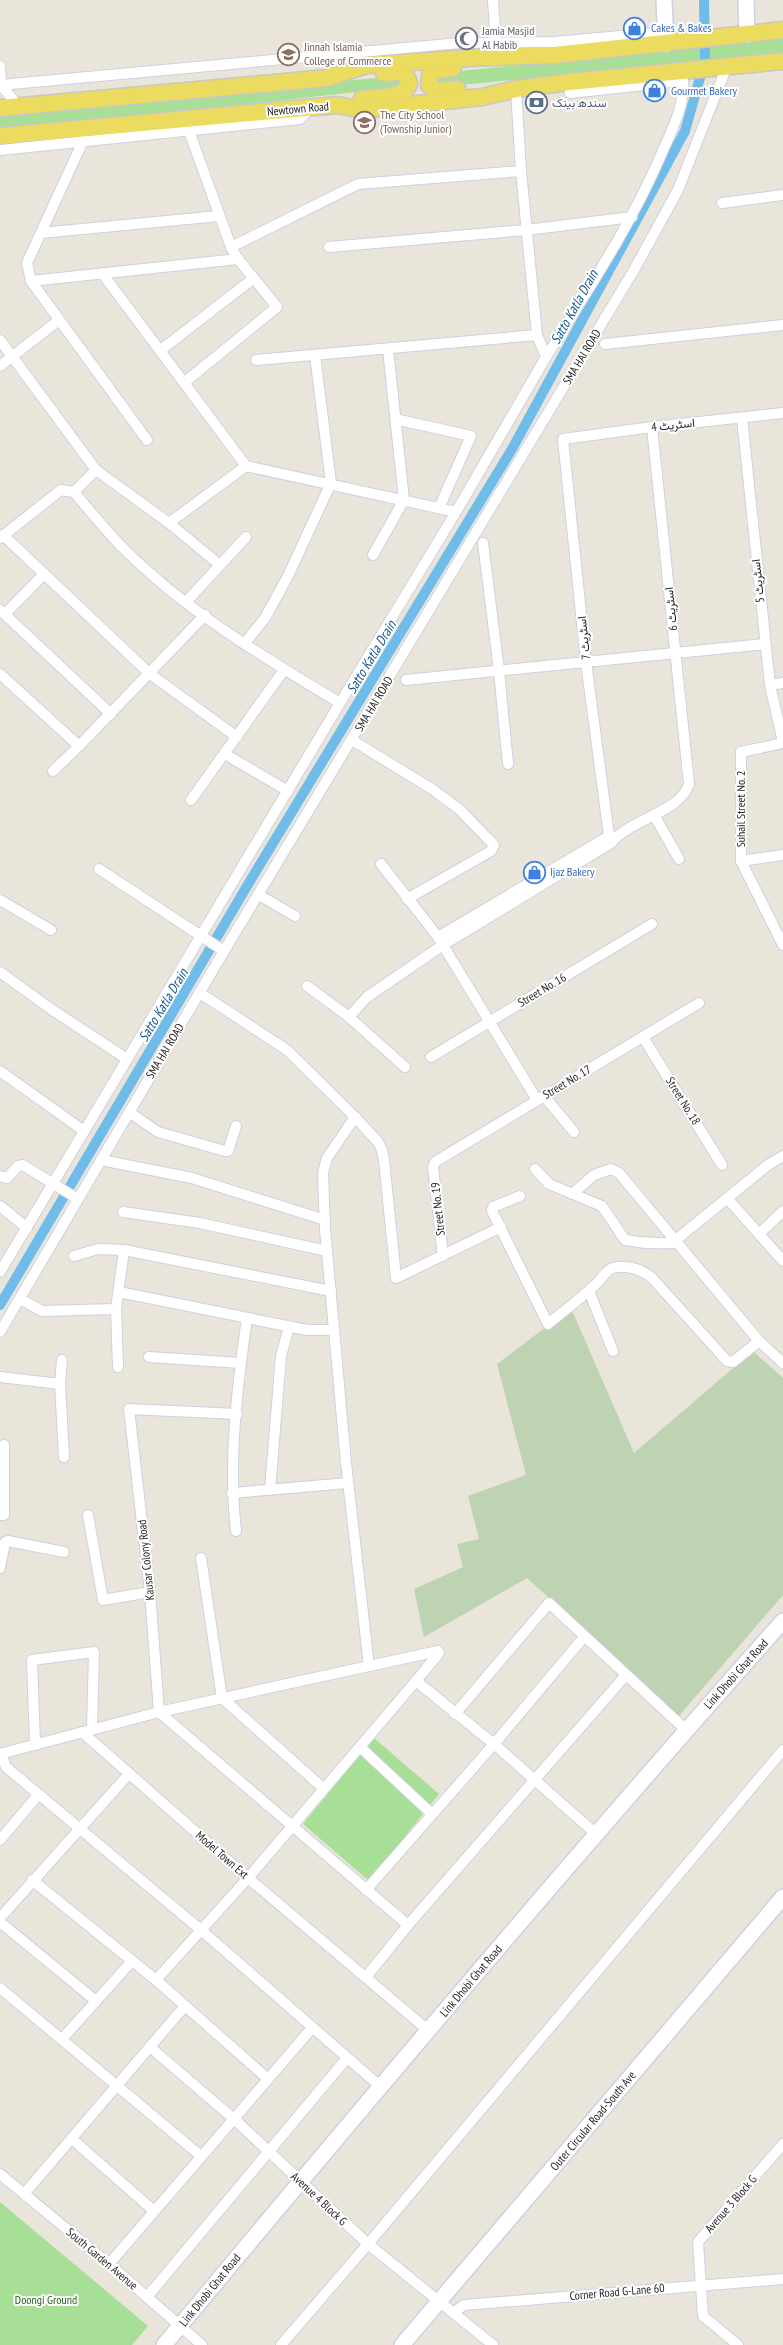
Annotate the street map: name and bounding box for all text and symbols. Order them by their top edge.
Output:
shop icon: Cakes & Bakes [623,16,647,40]
place label: Cakes & Bakes [651,20,712,35]
place label: Jamia Masjid Al Habib [481,23,534,52]
mosque icon: Jamia Masjid Al Habib [454,26,478,50]
place label: Jinnah Islamia College of Commerce [303,39,391,68]
school or university icon: Jinnah Islamia College of Commerce [276,42,300,66]
shop icon: Gourmet Bakery [643,79,667,103]
place label: Gourmet Bakery [671,83,737,98]
bank icon: سندھ بینک [524,91,548,115]
place label: سندھ بینک [552,95,607,110]
street label: Newtown Road [266,98,330,119]
place label: The City School (Township Junior) [380,107,451,136]
school or university icon: The City School (Township Junior) [352,110,376,134]
water label: Satto Katla Drain [546,266,602,347]
street label: SMA HAI ROAD [559,326,604,387]
street label: اسٹریٹ 4 [650,415,696,435]
street label: اسٹریٹ 5 [748,558,768,604]
street label: اسٹریٹ 6 [661,586,681,632]
street label: اسٹریٹ 7 [574,615,594,661]
water label: Satto Katla Drain [342,616,400,697]
street label: SMA HAI ROAD [351,673,396,734]
street label: Suhail Street No. 2 [733,771,748,847]
shop icon: Ijaz Bakery [522,860,546,884]
place label: Ijaz Bakery [550,864,595,879]
water label: Satto Katla Drain [134,964,192,1045]
street label: Street No. 16 [515,969,569,1010]
street label: SMA HAI ROAD [142,1020,187,1081]
street label: Street No. 17 [540,1061,594,1102]
street label: Street No. 18 [663,1074,704,1127]
street label: Street No. 19 [427,1182,448,1237]
street label: Kausar Colony Road [134,1519,157,1601]
street label: Link Dhobi Ghat Road [700,1636,771,1712]
street label: Model Town Ext [193,1827,252,1882]
street label: Link Dhobi Ghat Road [436,1942,505,2020]
street label: Outer Circular Road-South Ave [547,2068,639,2173]
street label: Avenue 4 Block G [288,2169,351,2229]
street label: Avenue 3 Block G [701,2172,760,2236]
street label: South Garden Avenue [64,2224,141,2293]
street label: Link Dhobi Ghat Road [176,2250,244,2329]
street label: Corner Road G-Lane 60 [569,2280,665,2303]
park label: Doongi Ground [15,2292,77,2307]

